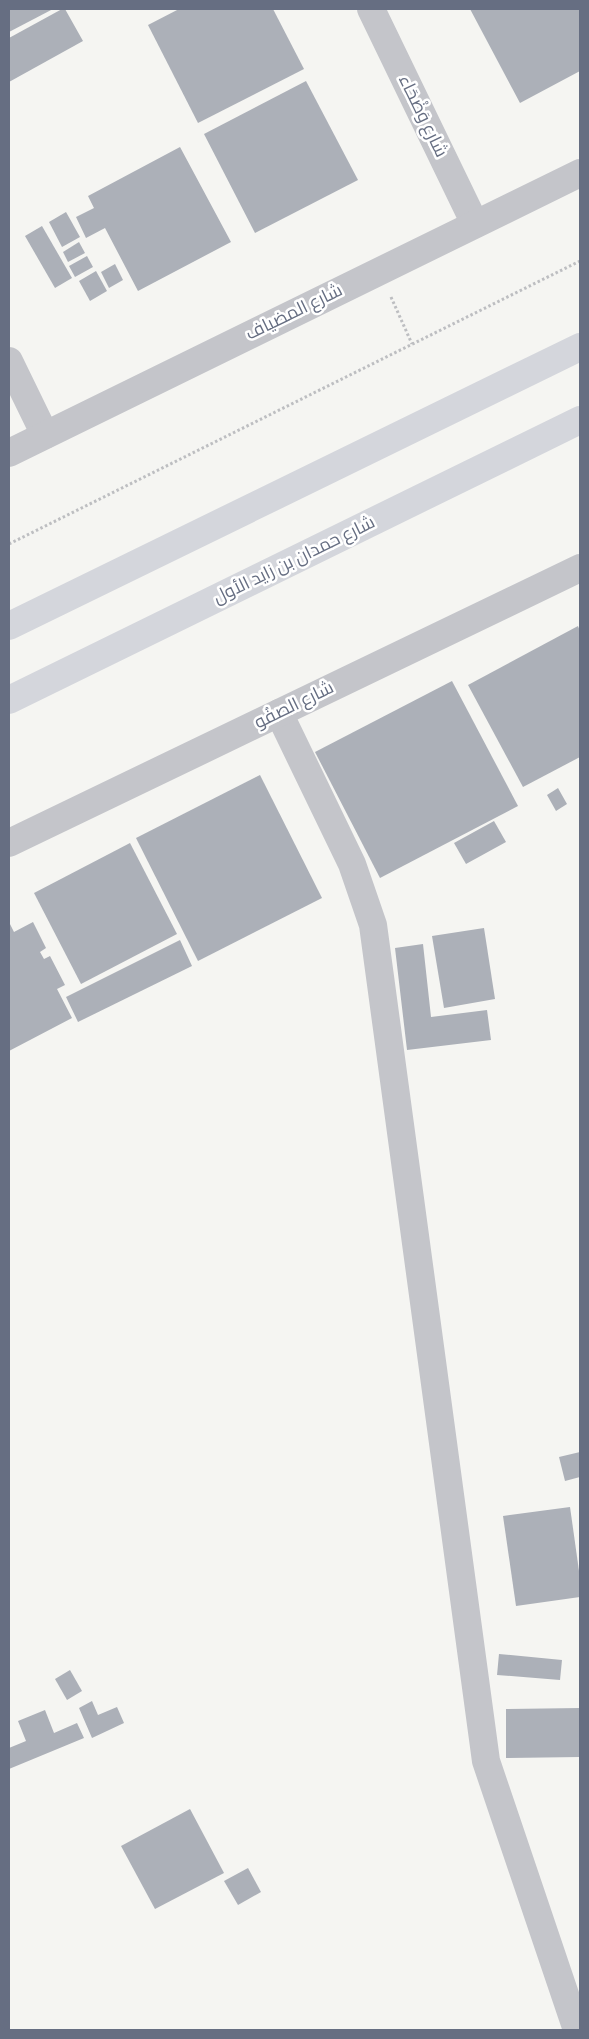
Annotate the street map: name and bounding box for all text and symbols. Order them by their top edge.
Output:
street label: شارع وَضْحَاء [392,71,454,161]
street label: شارع المضياف [241,278,347,346]
street label: شارع حمدان بن زايد الأول [209,510,379,610]
street label: شارع الصفُو [250,675,338,735]

